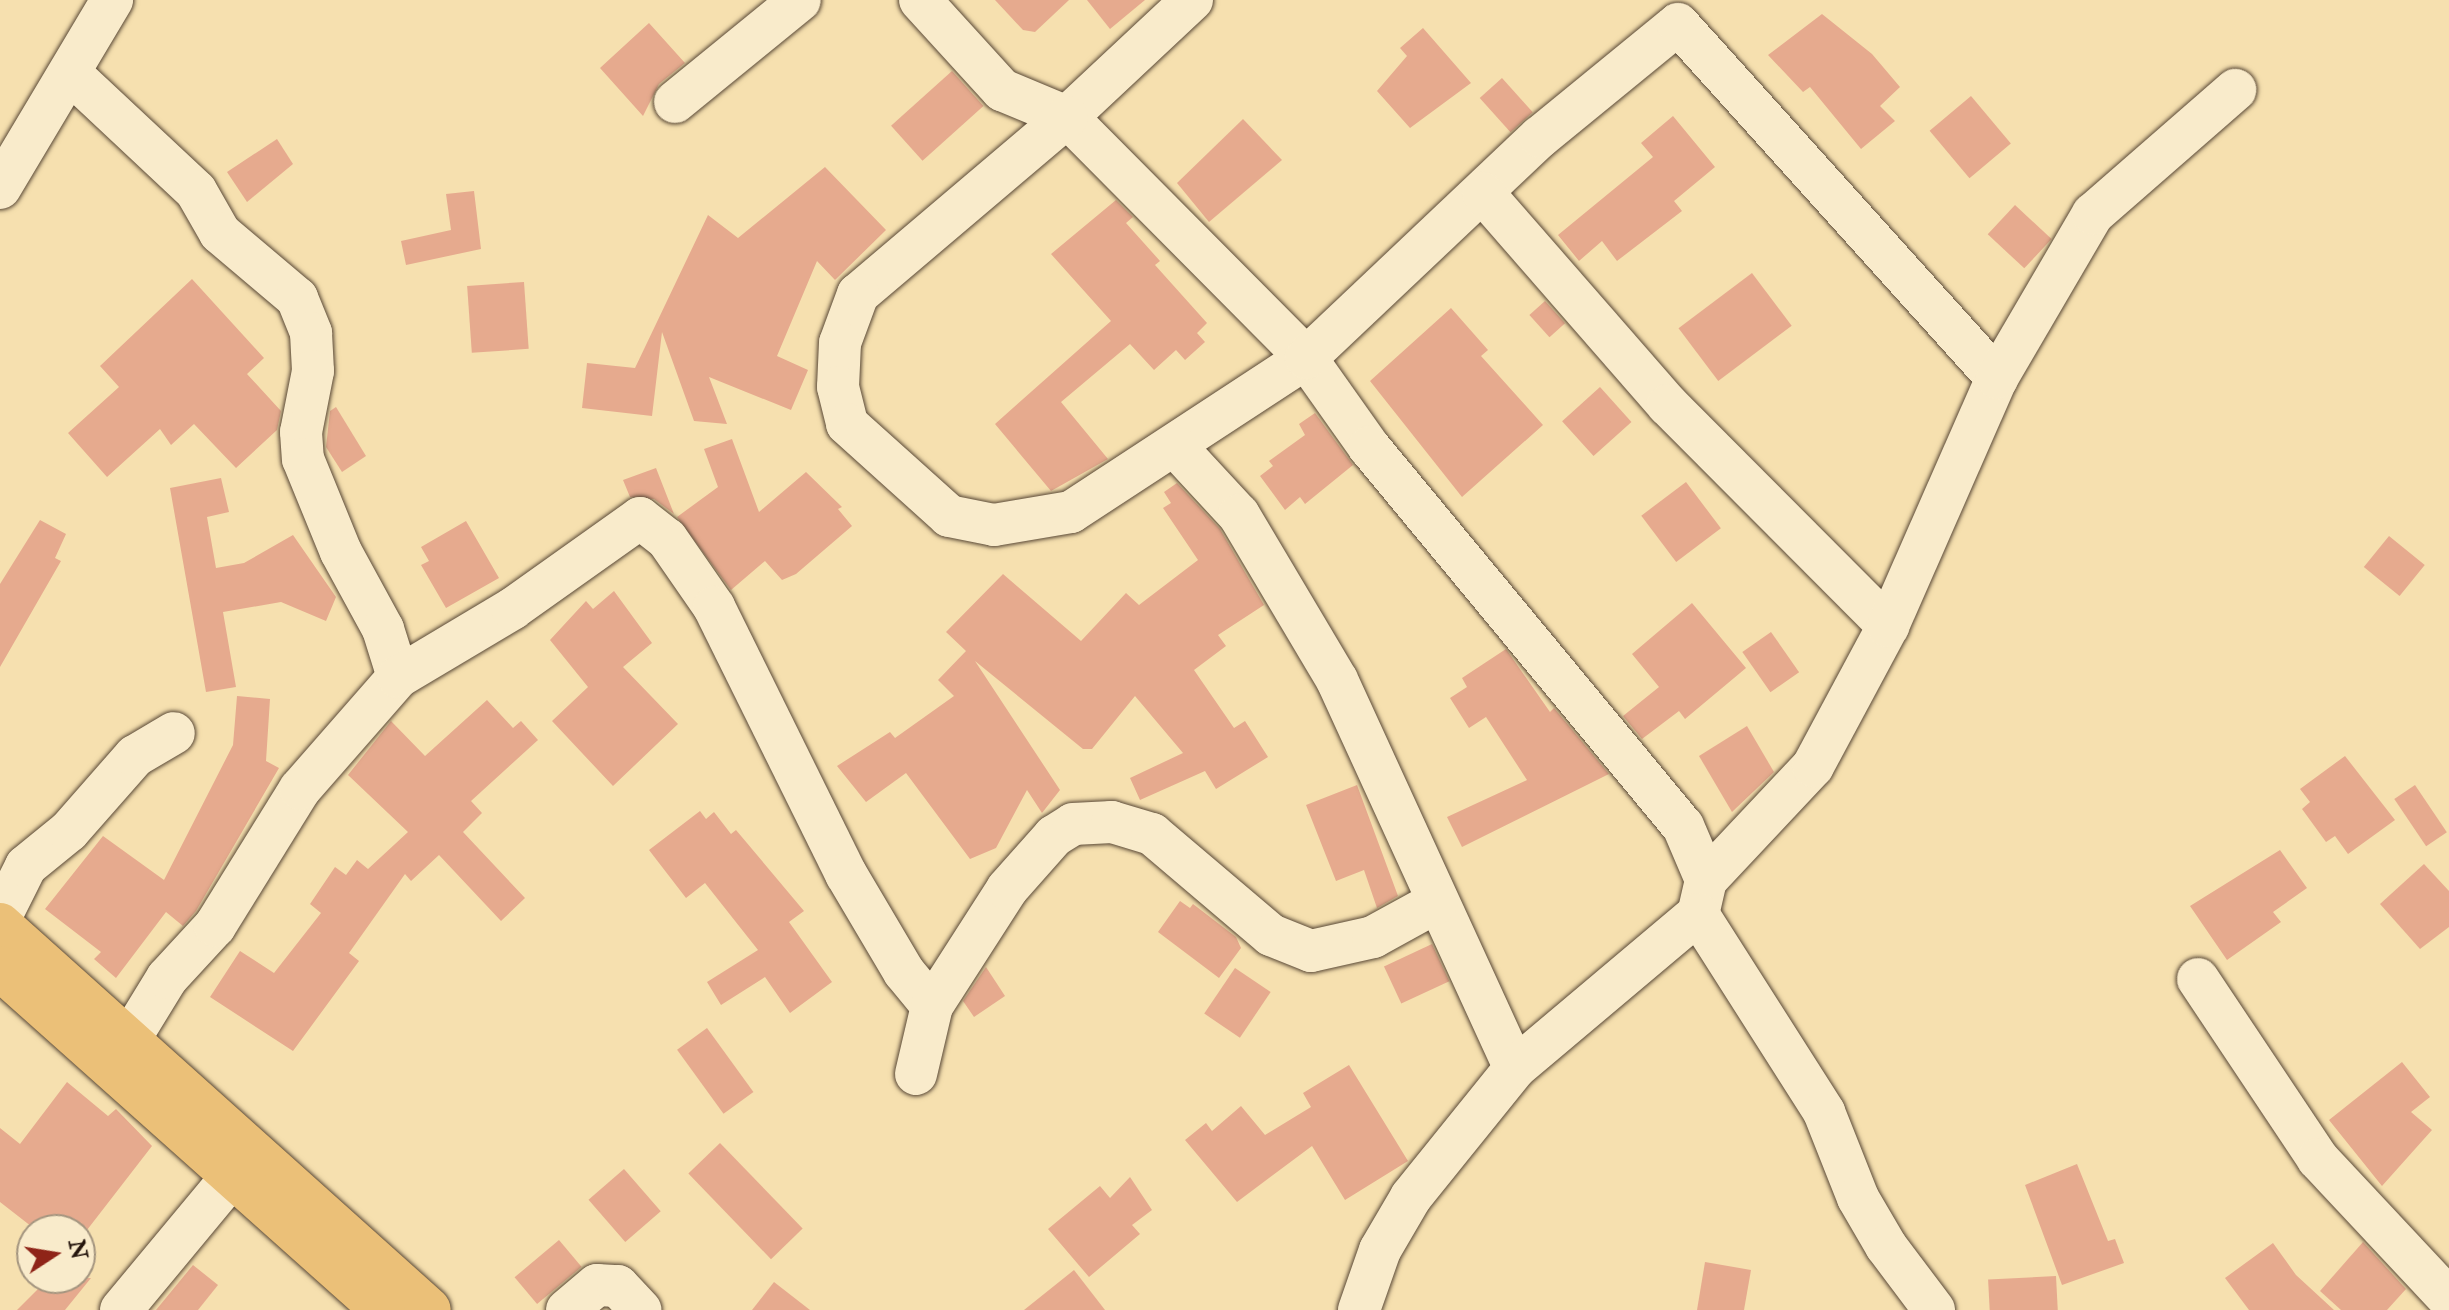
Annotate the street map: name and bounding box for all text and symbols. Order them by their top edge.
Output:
north arrow [16,1214,96,1294]
text: N [62,1237,93,1262]

